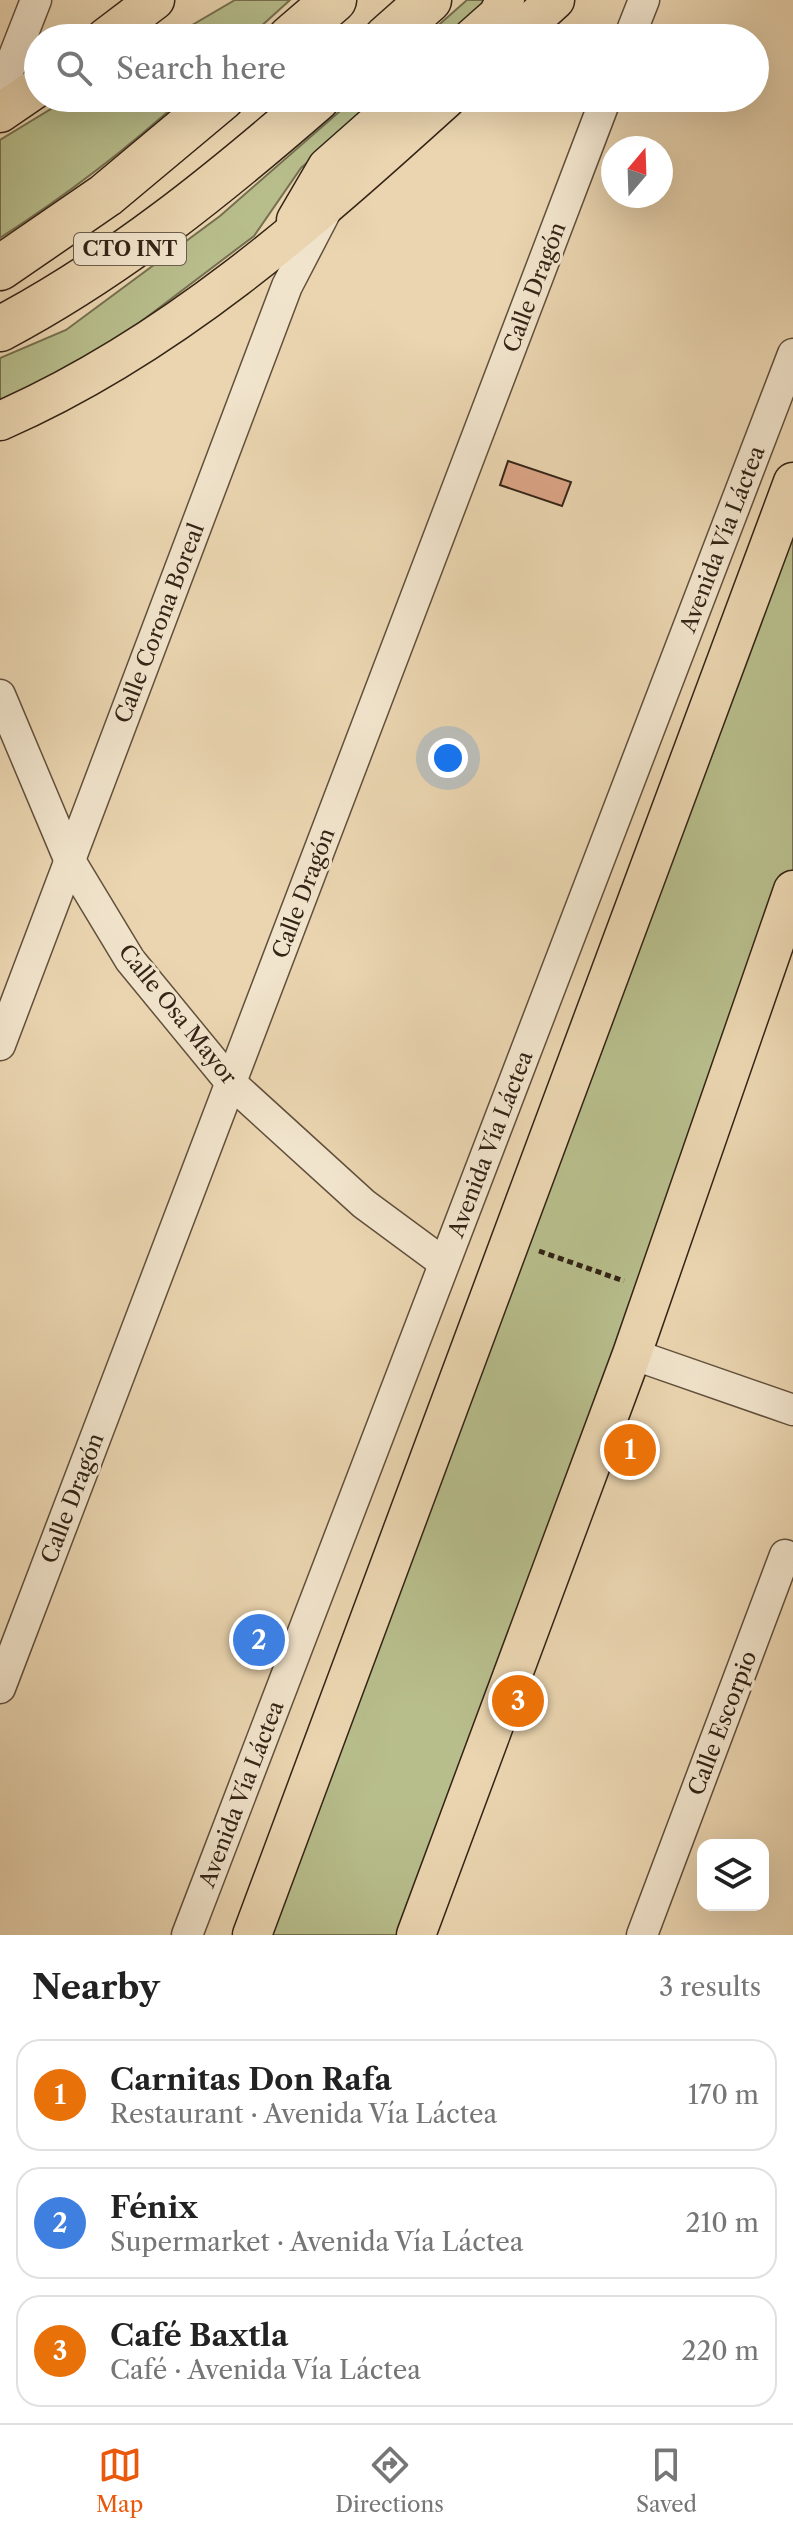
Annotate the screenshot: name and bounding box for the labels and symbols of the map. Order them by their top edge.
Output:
north arrow [601,136,673,208]
street label: Calle Dragón [497,218,572,356]
road number: CTO INT [74,233,186,265]
street label: Avenida Vía Láctea [674,442,771,637]
street label: Calle Corona Boreal [109,519,210,727]
your location [428,738,468,778]
street label: Calle Dragón [266,824,341,962]
street label: Calle Osa Mayor [113,939,242,1090]
street label: Avenida Vía Láctea [442,1047,539,1242]
pin: 1 [604,1420,656,1480]
street label: Calle Dragón [35,1429,110,1567]
pin: 2 [233,1610,285,1670]
street label: Calle Escorpio [683,1647,762,1799]
pin: 3 [492,1671,544,1731]
street label: Avenida Vía Láctea [193,1697,290,1892]

